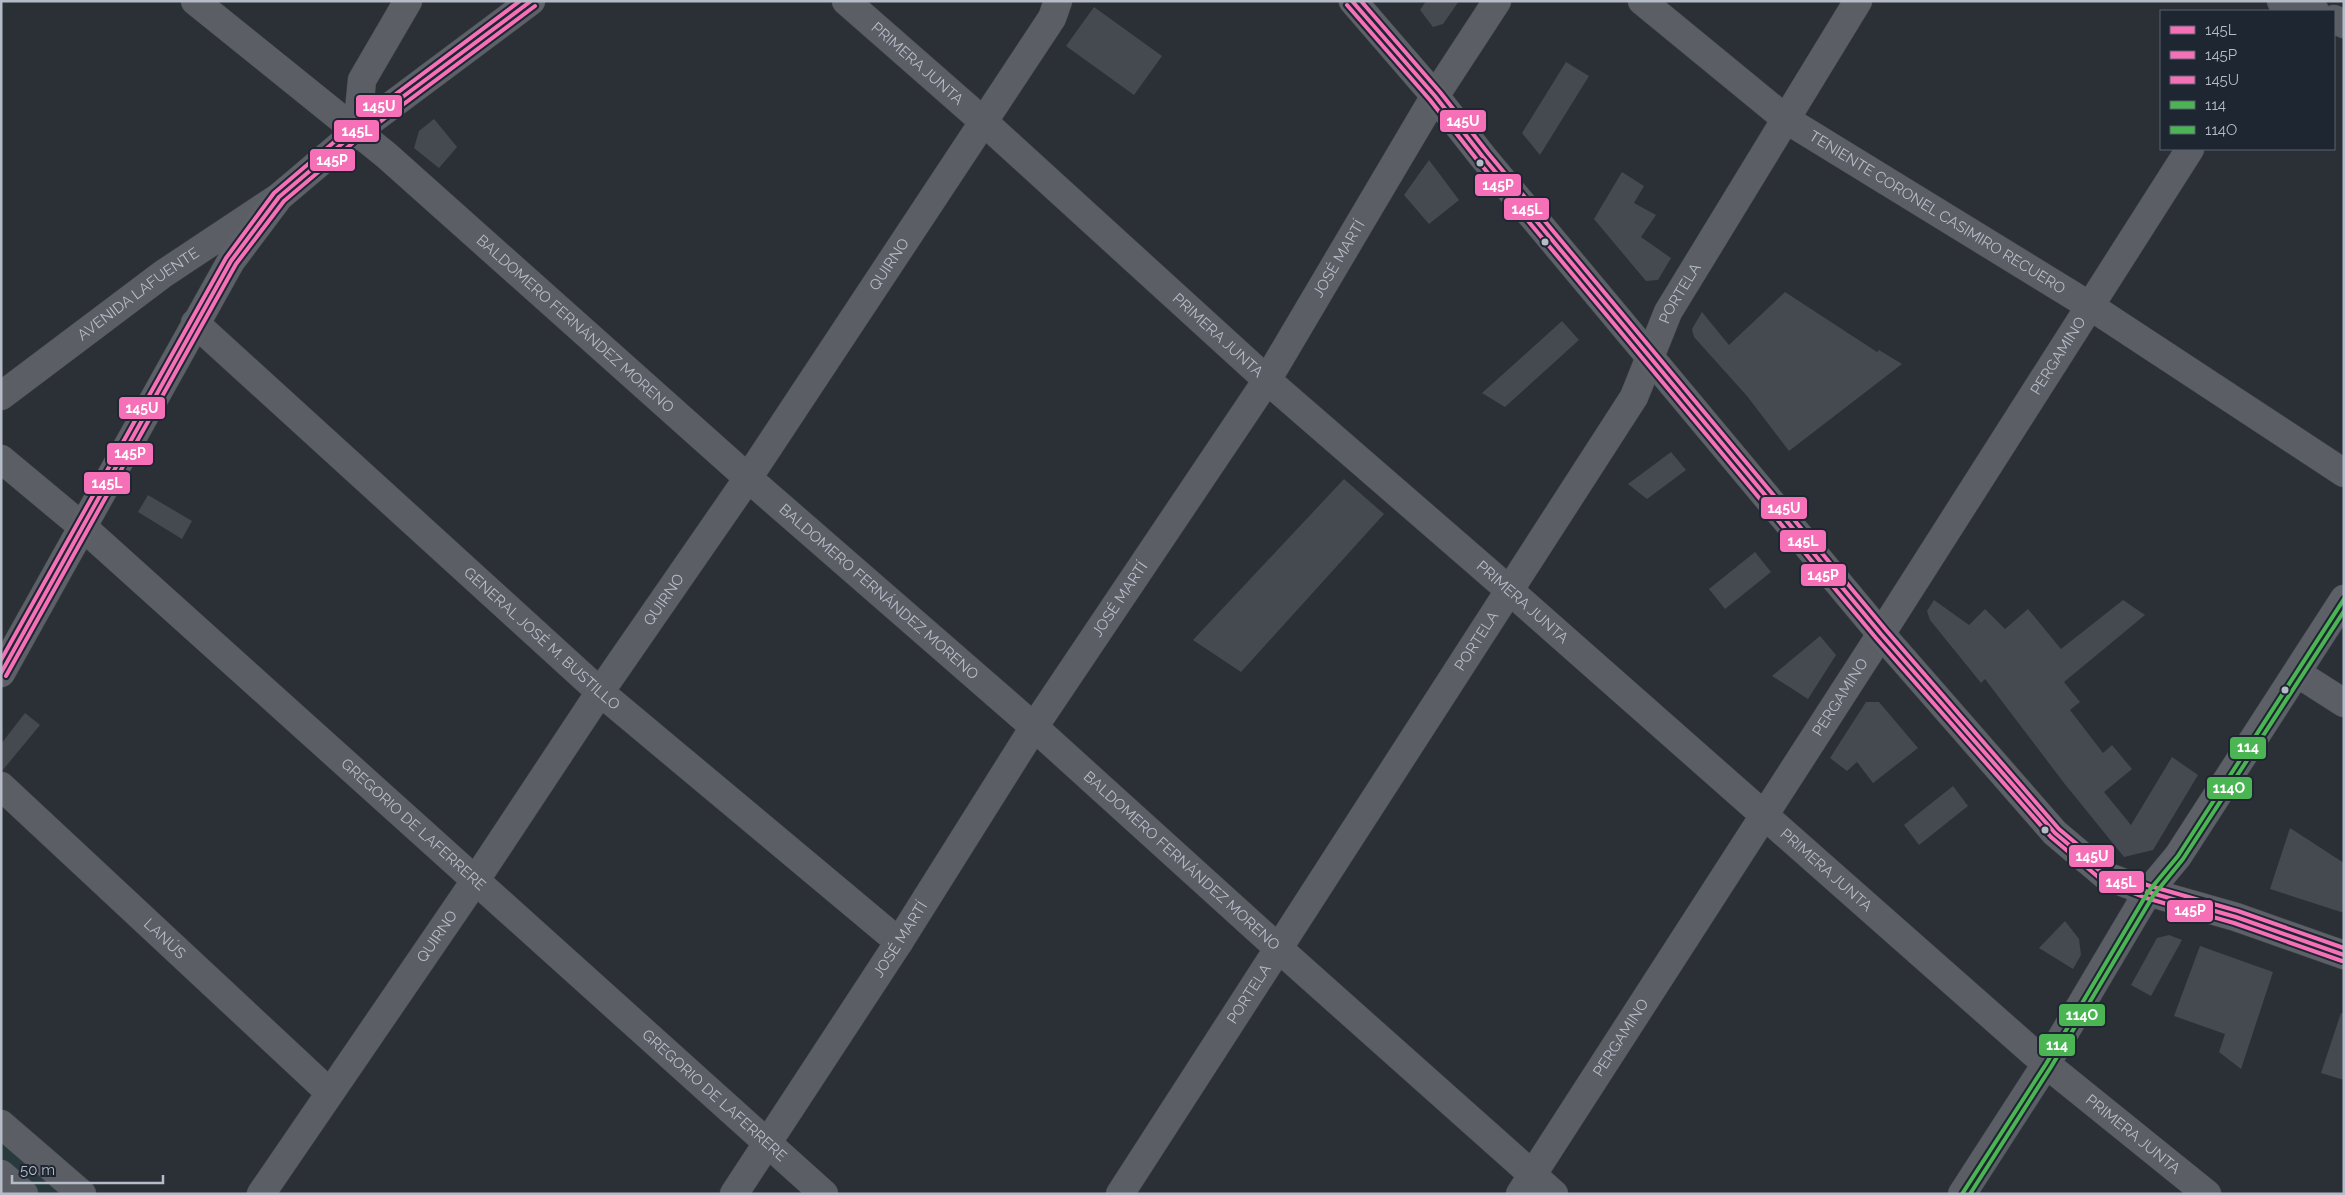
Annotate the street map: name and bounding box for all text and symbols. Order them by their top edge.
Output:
legend [2160,10,2335,150]
street label: PRIMERA JUNTA [868,18,967,109]
text: 145L [2205,21,2237,39]
text: 145P [2205,46,2237,64]
text: 145U [2205,71,2239,89]
line badge: 145U [355,94,403,118]
text: 114 [2205,96,2226,114]
text: 145U [362,98,396,114]
line badge: 145U [1439,109,1487,133]
text: 145U [1446,113,1480,129]
line badge: 145L [333,119,380,143]
text: 114O [2205,121,2237,139]
text: 145L [342,123,373,139]
street label: TENIENTE CORONEL CASIMIRO RECUERO [1806,127,2069,298]
line badge: 145P [309,148,356,172]
text: 145P [316,152,348,168]
unlabelled marker [1475,158,1485,168]
line badge: 145P [1474,173,1522,197]
text: 145P [1482,177,1514,193]
line badge: 145L [1503,197,1550,221]
text: 145L [1512,201,1543,217]
street label: JOSÉ MARTÍ [1309,217,1369,300]
street label: BALDOMERO FERNÁNDEZ MORENO [473,231,678,417]
street label: QUIRNO [865,235,913,294]
unlabelled marker [1540,237,1550,247]
street label: AVENIDA LAFUENTE [74,244,202,344]
street label: PORTELA [1655,260,1705,326]
street label: PRIMERA JUNTA [1169,289,1267,381]
street label: PERGAMINO [2027,314,2090,398]
line badge: 145U [118,396,166,420]
text: 145U [125,400,159,416]
line badge: 145P [106,442,154,466]
text: 145P [114,445,146,461]
line badge: 145L [83,471,131,495]
text: 145L [92,475,123,491]
line badge: 145U [1760,496,1808,520]
street label: BALDOMERO FERNÁNDEZ MORENO [776,500,982,684]
text: 145U [1767,500,1801,516]
line badge: 145L [1779,529,1827,553]
text: 145L [1788,533,1819,549]
street label: PRIMERA JUNTA [1473,557,1572,647]
street label: JOSÉ MARTÍ [1088,558,1152,640]
street label: GENERAL JOSÉ M. BUSTILLO [460,563,624,714]
line badge: 145P [1800,563,1847,587]
text: 145P [1807,567,1839,583]
street label: QUIRNO [640,570,688,629]
street label: PORTELA [1451,608,1502,674]
street label: PERGAMINO [1809,655,1872,740]
unlabelled marker [2280,685,2290,695]
line badge: 114 [2229,736,2267,760]
text: 114 [2237,739,2259,755]
street label: GREGORIO DE LAFERRERE [337,755,489,894]
street label: BALDOMERO FERNÁNDEZ MORENO [1080,767,1283,954]
line badge: 114O [2206,776,2253,800]
text: 114O [2213,780,2246,796]
street label: PRIMERA JUNTA [1777,825,1876,915]
unlabelled marker [2040,825,2050,835]
line badge: 145U [2068,844,2115,868]
text: 145U [2075,848,2109,864]
line badge: 145L [2098,870,2145,894]
text: 145L [2106,874,2137,890]
street label: JOSÉ MARTÍ [869,898,931,981]
line badge: 145P [2166,899,2214,923]
text: 145P [2174,902,2206,918]
street label: QUIRNO [413,907,461,966]
street label: LANÚS [140,915,190,963]
street label: PORTELA [1223,961,1275,1027]
street label: PERGAMINO [1589,995,1652,1080]
line badge: 114O [2058,1003,2106,1027]
text: 114O [2066,1007,2099,1023]
street label: GREGORIO DE LAFERRERE [638,1026,790,1165]
line badge: 114 [2038,1033,2076,1057]
text: 114 [2046,1037,2068,1053]
street label: PRIMERA JUNTA [2082,1091,2184,1178]
scale bar [12,1152,164,1184]
text: 50 m [20,1161,55,1179]

